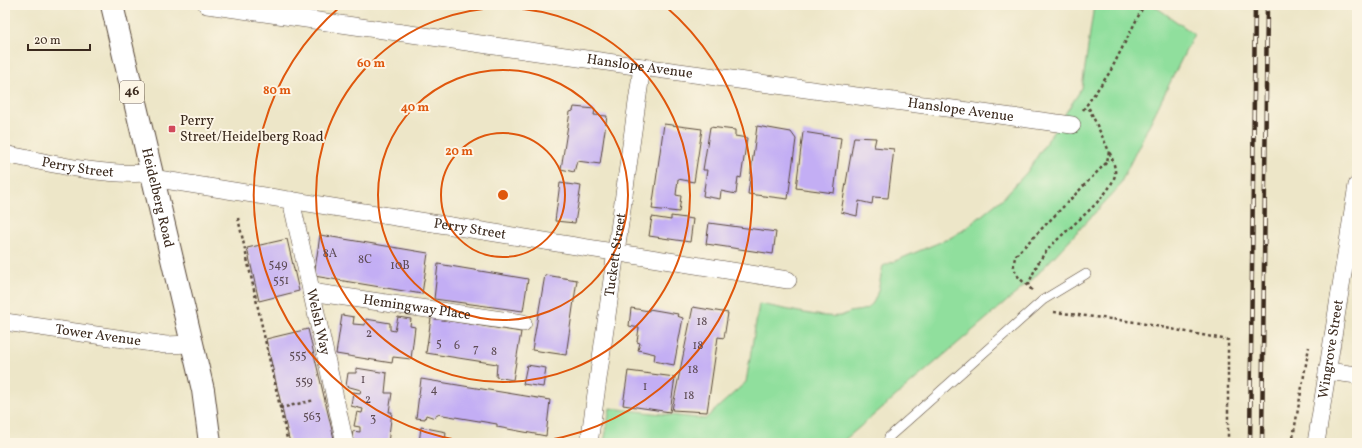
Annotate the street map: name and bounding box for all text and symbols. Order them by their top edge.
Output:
scale bar [28,26,90,52]
text: 20 m [34,33,61,49]
street label: Hanslope Avenue [585,50,694,83]
text: 60 m [357,56,385,72]
road number: 46 [120,81,144,103]
text: 80 m [263,83,291,99]
street label: Hanslope Avenue [906,93,1015,127]
text: 40 m [401,100,430,116]
place label: Perry Street/Heidelberg Road [180,112,324,147]
marker: Perry Street/Heidelberg Road [167,124,177,134]
text: 20 m [445,144,473,160]
street label: Heidelberg Road [137,146,179,250]
street label: Perry Street [40,152,115,182]
centre of rings [496,188,510,202]
street label: Tuckett Street [600,212,631,298]
street label: Perry Street [432,214,508,244]
house number: 8A [323,246,338,262]
house number: 8C [358,252,372,268]
house number: 549 [269,257,287,273]
house number: 10B [390,258,410,274]
house number: 551 [273,273,289,289]
street label: Welsh Way [301,287,335,358]
street label: Hemingway Place [362,290,472,325]
street label: Wingrove Street [1314,298,1348,400]
house number: 18 [697,314,707,330]
street label: Tower Avenue [54,320,143,351]
house number: 2 [366,326,372,342]
house number: 5 [436,336,442,352]
house number: 6 [454,338,460,354]
house number: 18 [693,338,703,354]
house number: 7 [473,341,479,357]
house number: 8 [491,344,497,360]
house number: 555 [289,348,307,364]
house number: 18 [688,362,698,378]
house number: 1 [361,372,365,388]
house number: 559 [295,374,313,390]
house number: 1 [643,379,647,395]
house number: 4 [430,382,438,398]
house number: 18 [684,388,694,404]
house number: 2 [365,392,371,408]
house number: 563 [303,409,321,425]
house number: 3 [370,411,376,427]

